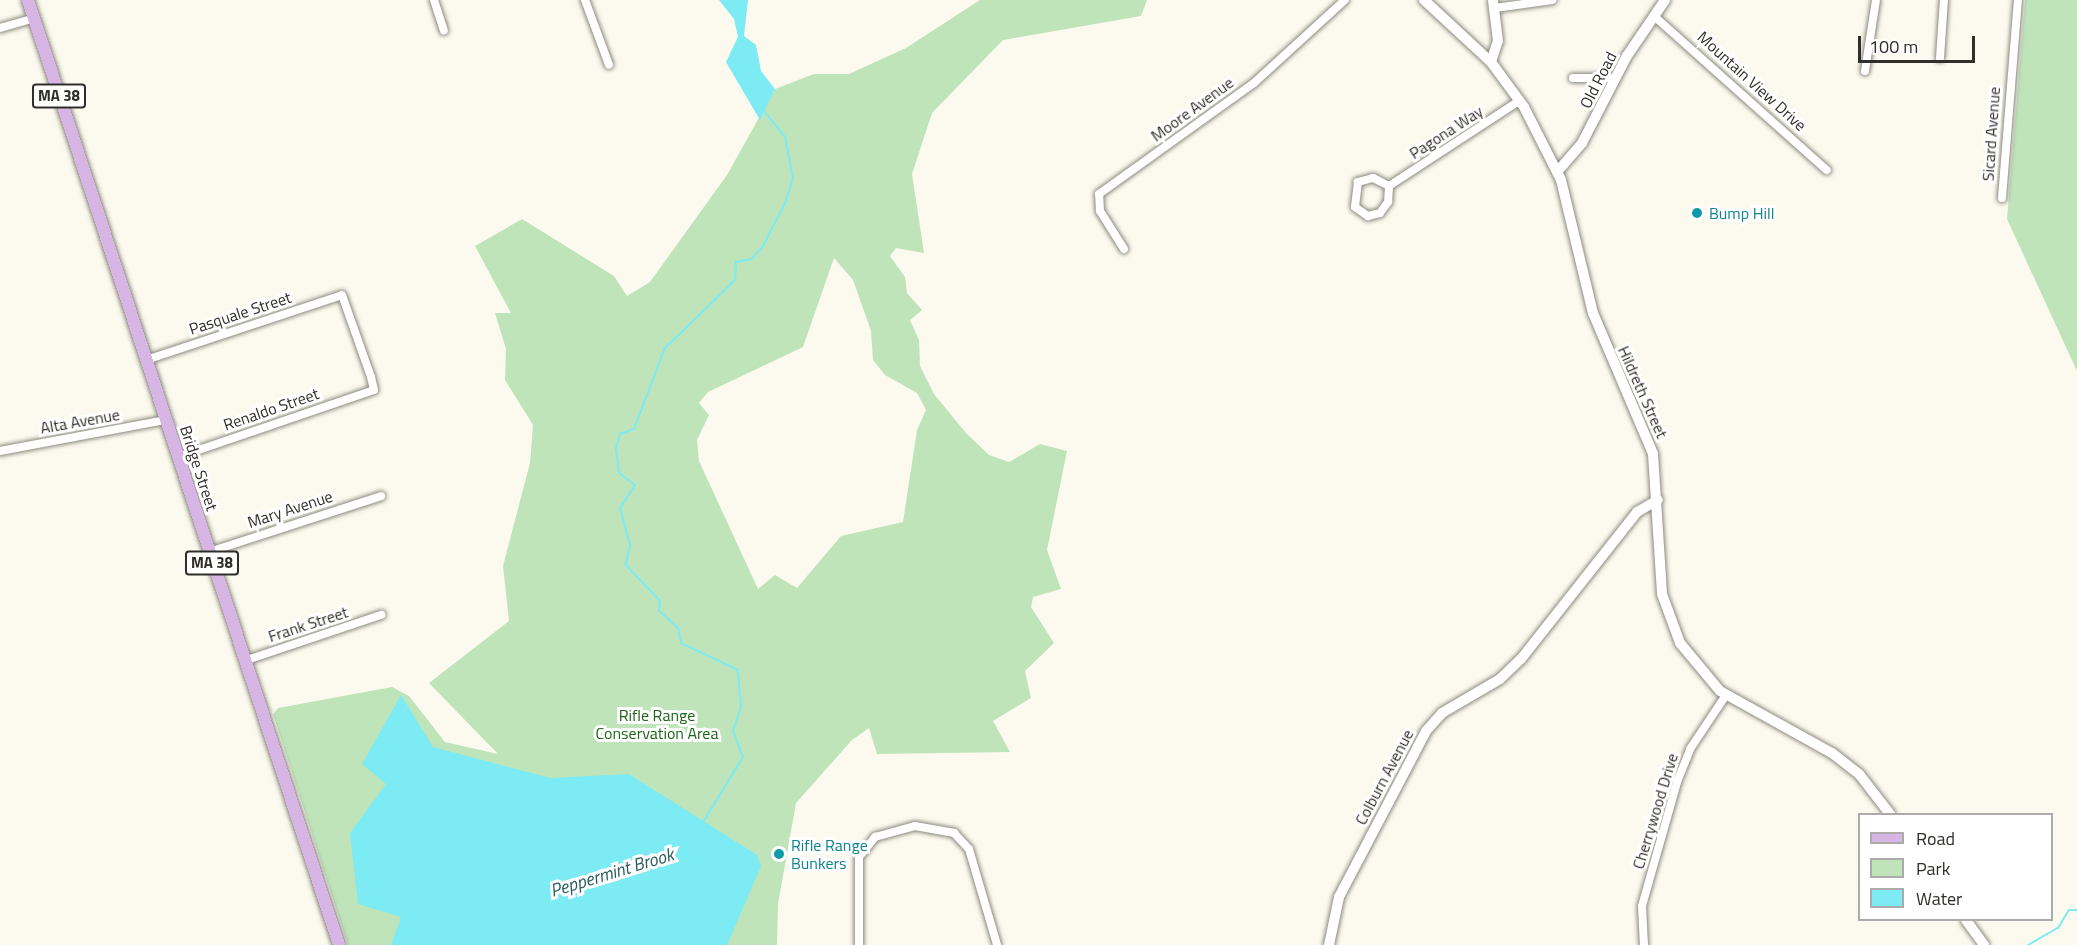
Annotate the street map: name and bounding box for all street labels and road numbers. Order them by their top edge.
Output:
street label: Mountain View Drive [1694,27,1810,135]
street label: Old Road [1576,49,1620,111]
street label: Moore Avenue [1147,73,1237,145]
road number: MA 38 [32,84,86,108]
street label: Sicard Avenue [1978,86,2004,182]
street label: Pagona Way [1406,101,1486,163]
street label: Pasquale Street [186,287,294,339]
street label: Hildreth Street [1614,343,1672,441]
street label: Renaldo Street [221,384,321,434]
street label: Alta Avenue [39,405,121,437]
street label: Bridge Street [176,423,222,513]
street label: Mary Avenue [245,486,335,532]
road number: MA 38 [185,551,239,575]
street label: Frank Street [266,602,350,646]
street label: Colburn Avenue [1351,726,1417,828]
street label: Cherrywood Drive [1628,751,1682,871]

